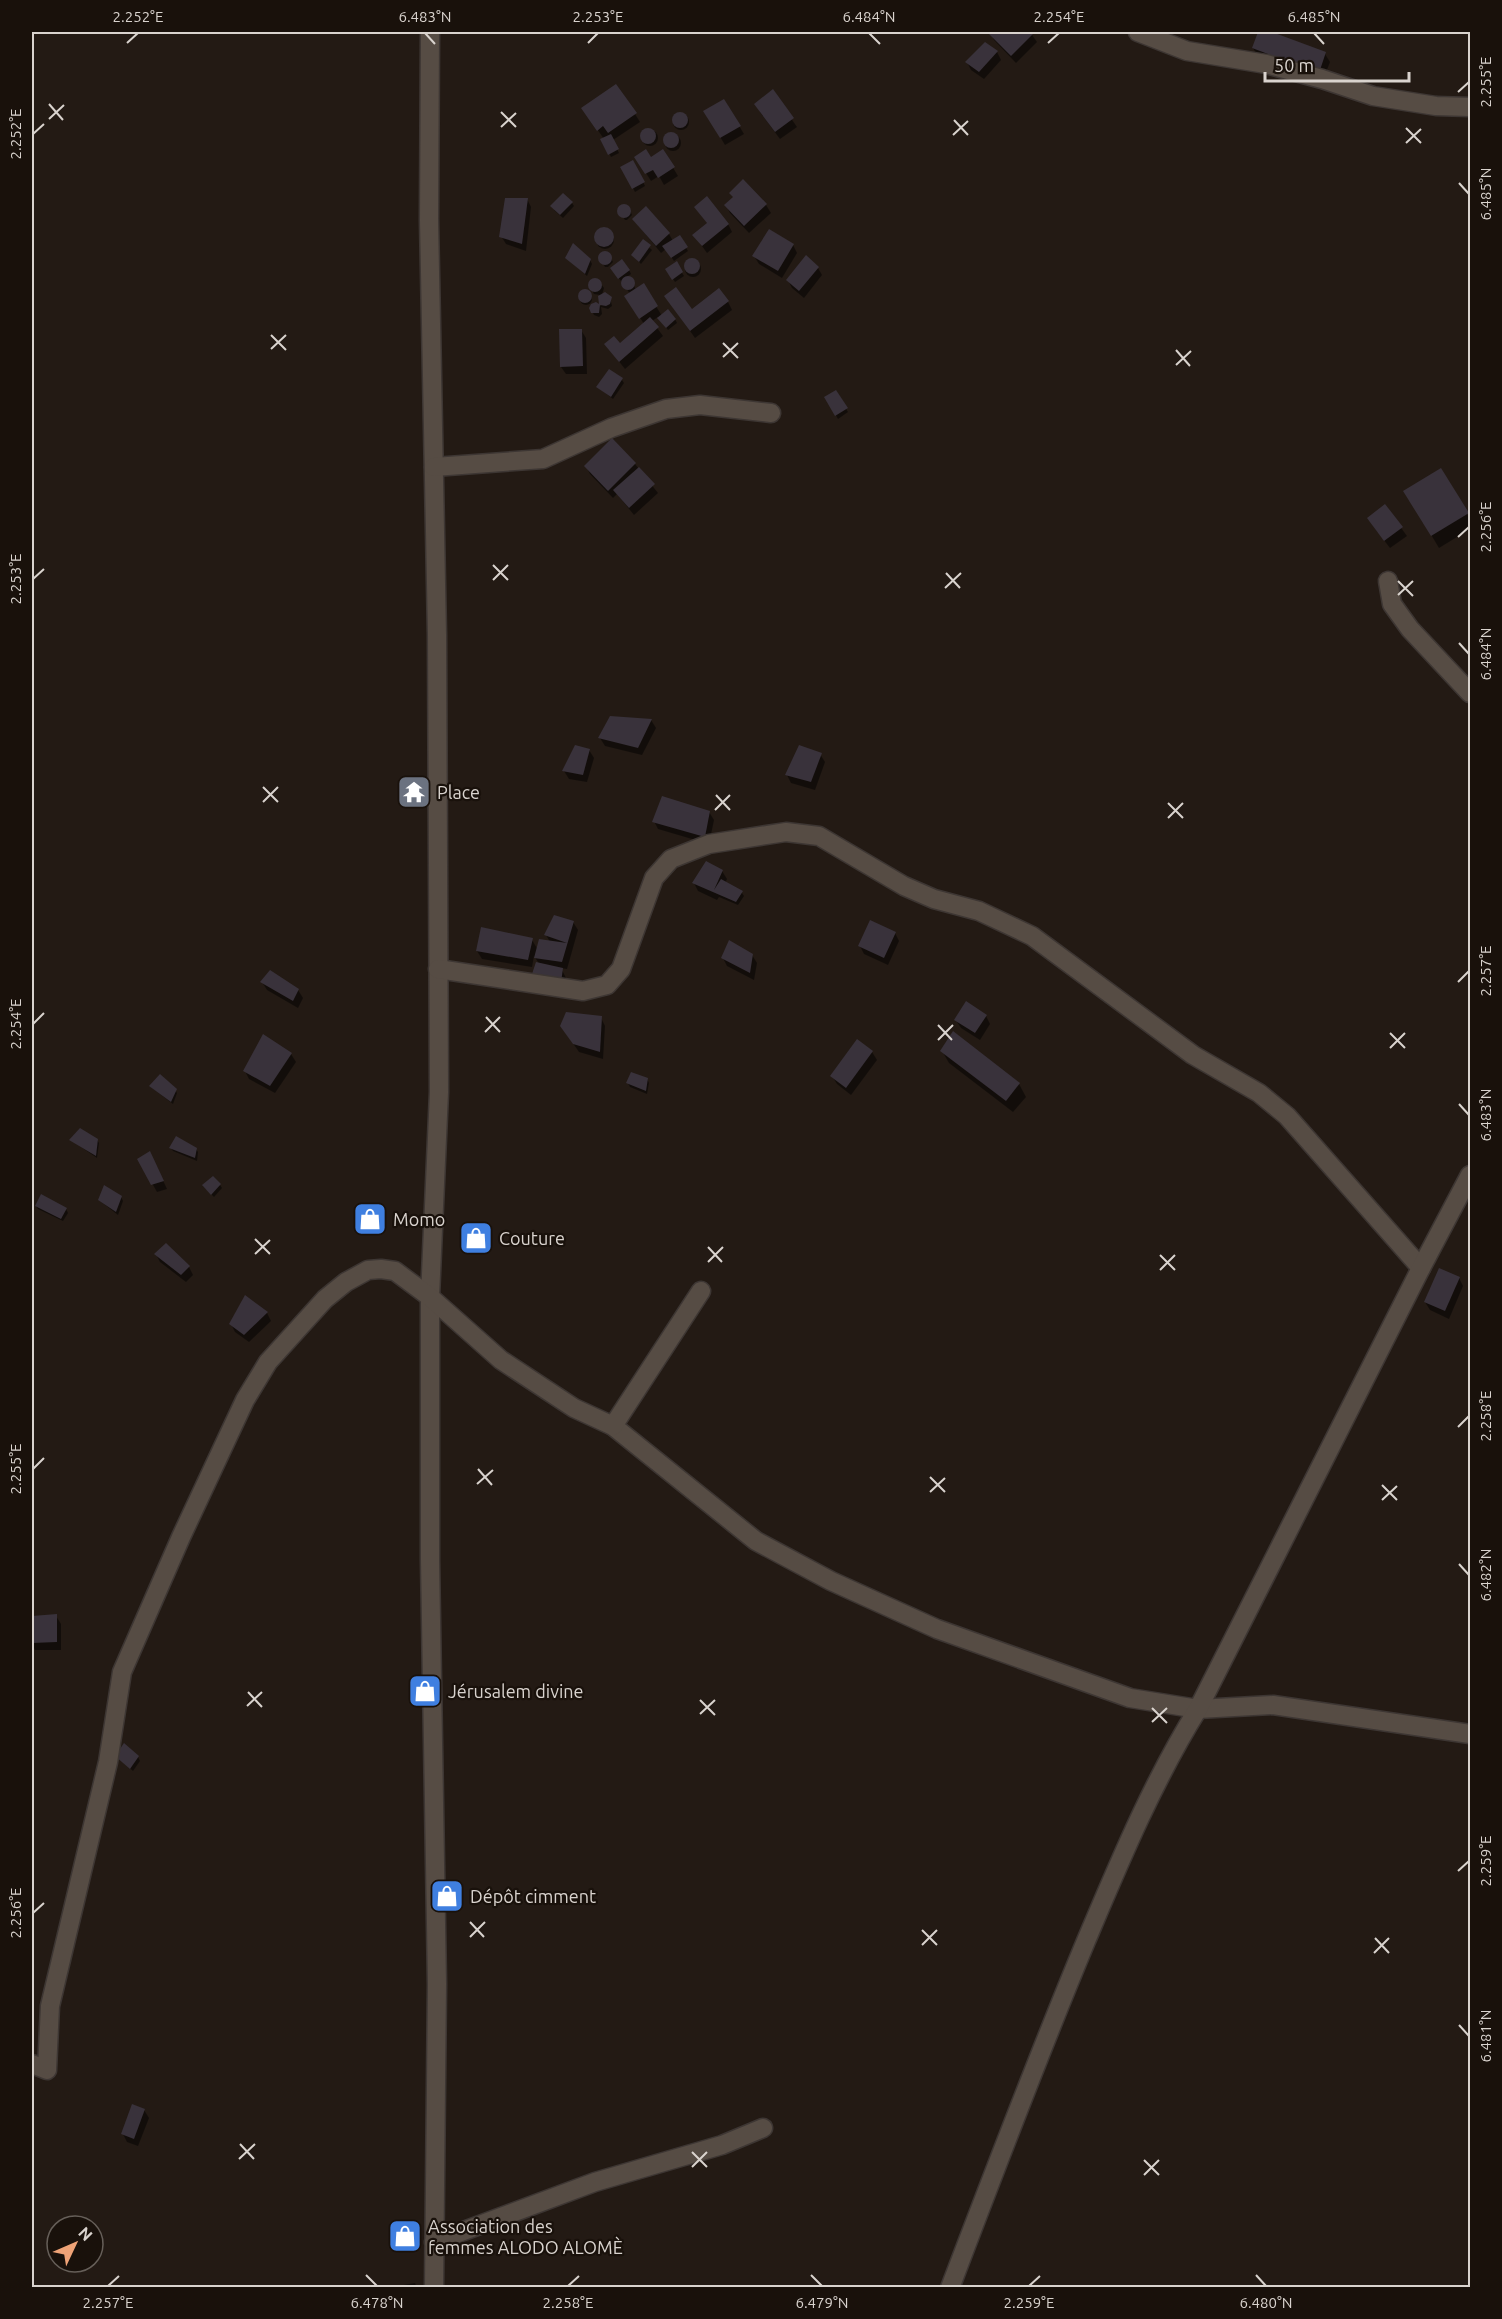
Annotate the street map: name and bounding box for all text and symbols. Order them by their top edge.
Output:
text: 2.252°E [113,8,163,25]
text: 6.483°N [398,8,452,25]
text: 2.253°E [573,8,623,25]
text: 6.484°N [842,8,896,25]
text: 2.254°E [1034,8,1084,25]
text: 6.485°N [1287,8,1341,25]
scale bar [1265,45,1409,83]
text: 50 m [1274,55,1314,75]
text: 2.255°E [1477,57,1494,107]
text: 2.252°E [7,109,24,159]
text: 6.485°N [1477,167,1494,221]
text: 2.256°E [1477,502,1494,552]
text: 2.253°E [7,554,24,604]
text: 6.484°N [1477,627,1494,681]
temple icon: Place [396,774,432,810]
place label: Place [437,782,480,802]
text: 2.257°E [1477,946,1494,996]
text: 2.254°E [7,999,24,1049]
text: 6.483°N [1477,1088,1494,1142]
shop icon: Momo [352,1201,388,1237]
place label: Momo [393,1209,445,1229]
shop icon: Couture [458,1220,494,1256]
place label: Couture [499,1228,565,1248]
text: 2.258°E [1477,1391,1494,1441]
text: 2.255°E [7,1444,24,1494]
text: 6.482°N [1477,1548,1494,1602]
shop icon: Jérusalem divine [407,1673,443,1709]
place label: Jérusalem divine [448,1681,584,1701]
text: 2.259°E [1477,1836,1494,1886]
shop icon: Dépôt cimment [429,1878,465,1914]
place label: Dépôt cimment [470,1886,596,1906]
text: 2.256°E [7,1888,24,1938]
text: 6.481°N [1477,2009,1494,2063]
north arrow [45,2214,105,2274]
place label: Association des femmes ALODO ALOMÈ [428,2216,623,2257]
shop icon: Association des femmes ALODO ALOMÈ [387,2218,423,2254]
text: N [75,2223,96,2244]
text: 2.257°E [83,2294,133,2311]
text: 6.478°N [350,2294,404,2311]
text: 2.258°E [543,2294,593,2311]
text: 6.479°N [795,2294,849,2311]
text: 2.259°E [1004,2294,1054,2311]
text: 6.480°N [1239,2294,1293,2311]

